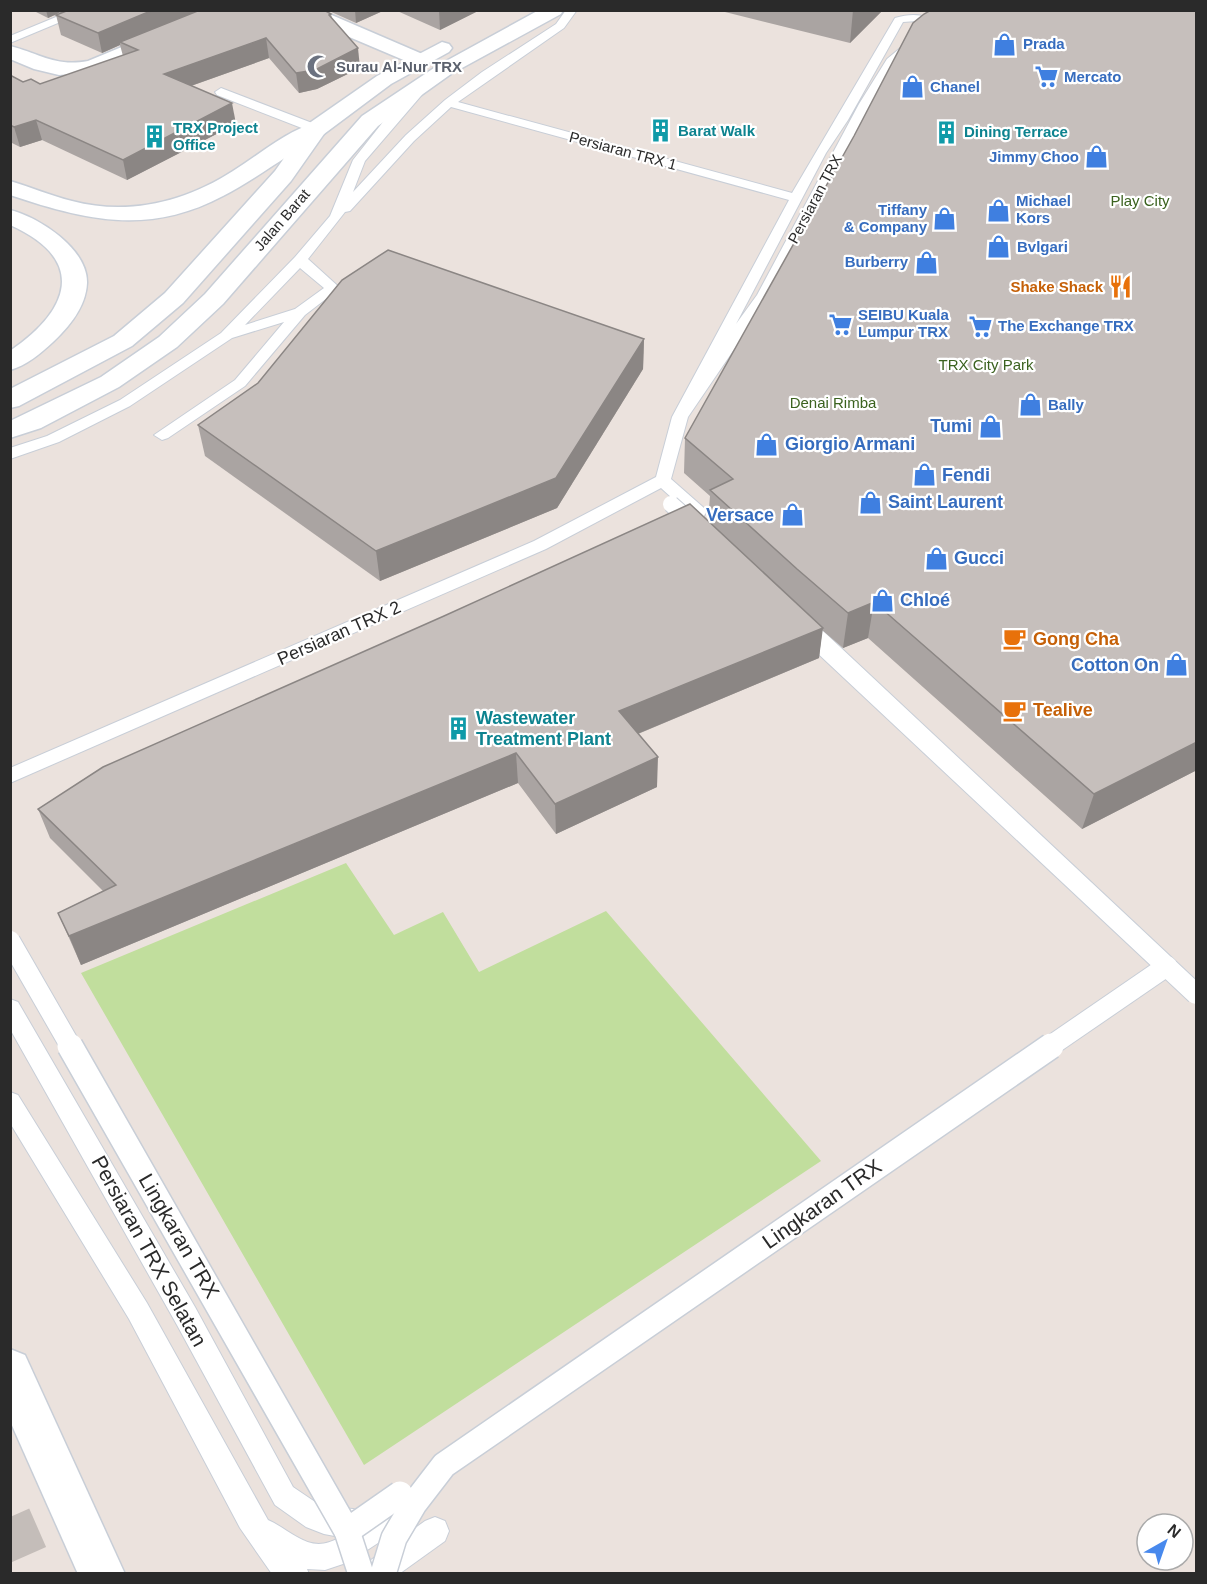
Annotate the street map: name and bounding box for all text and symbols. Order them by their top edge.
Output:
shop icon: Prada [992,31,1018,57]
place label: Prada [1023,35,1065,52]
mosque icon: Surau Al-Nur TRX [305,54,331,80]
place label: Surau Al-Nur TRX [336,58,462,75]
supermarket icon: Mercato [1033,64,1059,90]
place label: Mercato [1064,68,1122,85]
shop icon: Chanel [899,74,925,100]
place label: Chanel [930,78,980,95]
building icon: Barat Walk [647,118,673,144]
place label: TRX Project Office [173,119,258,153]
building icon: Dining Terrace [933,119,959,145]
place label: Barat Walk [678,122,756,139]
place label: Dining Terrace [964,123,1068,140]
building icon: TRX Project Office [142,124,168,150]
street label: Persiaran TRX 1 [568,128,679,173]
shop icon: Jimmy Choo [1084,144,1110,170]
place label: Jimmy Choo [989,148,1079,165]
street label: Persiaran TRX [784,151,845,246]
street label: Jalan Barat [250,185,313,254]
place label: Michael Kors [1016,192,1071,226]
park label: Play City [1110,192,1170,209]
shop icon: Michael Kors [985,197,1011,223]
place label: Tiffany & Company [844,201,928,235]
shop icon: Tiffany & Company [932,206,958,232]
shop icon: Bvlgari [986,234,1012,260]
place label: Bvlgari [1017,238,1068,255]
shop icon: Burberry [913,249,939,275]
place label: Burberry [845,253,909,270]
restaurant icon: Shake Shack [1108,274,1134,300]
place label: Shake Shack [1010,278,1104,295]
place label: SEIBU Kuala Lumpur TRX [858,306,950,340]
supermarket icon: SEIBU Kuala Lumpur TRX [827,311,853,337]
supermarket icon: The Exchange TRX [967,313,993,339]
place label: The Exchange TRX [998,317,1134,334]
park label: TRX City Park [938,356,1034,373]
shop icon: Bally [1017,392,1043,418]
park label: Denai Rimba [790,394,877,411]
place label: Bally [1048,396,1085,413]
shop icon: Tumi [977,413,1003,439]
place label: Tumi [930,416,972,436]
shop icon: Giorgio Armani [754,431,780,457]
place label: Giorgio Armani [785,434,915,454]
shop icon: Fendi [911,462,937,488]
place label: Fendi [942,465,990,485]
shop icon: Saint Laurent [857,489,883,515]
place label: Saint Laurent [888,492,1003,512]
shop icon: Versace [779,502,805,528]
place label: Versace [706,505,774,525]
shop icon: Gucci [923,545,949,571]
place label: Gucci [954,548,1004,568]
shop icon: Chloé [869,587,895,613]
place label: Chloé [900,590,950,610]
street label: Persiaran TRX 2 [274,597,404,669]
cafe icon: Gong Cha [1002,626,1028,652]
place label: Gong Cha [1033,629,1120,649]
shop icon: Cotton On [1164,652,1190,678]
place label: Cotton On [1071,655,1159,675]
cafe icon: Tealive [1002,697,1028,723]
place label: Tealive [1033,700,1093,720]
place label: Wastewater Treatment Plant [476,708,611,749]
building icon: Wastewater Treatment Plant [445,715,471,741]
street label: Persiaran TRX Selatan [87,1151,211,1350]
street label: Lingkaran TRX [758,1154,886,1253]
street label: Lingkaran TRX [135,1170,224,1302]
north arrow [1135,1512,1195,1572]
text: N [1164,1521,1184,1541]

